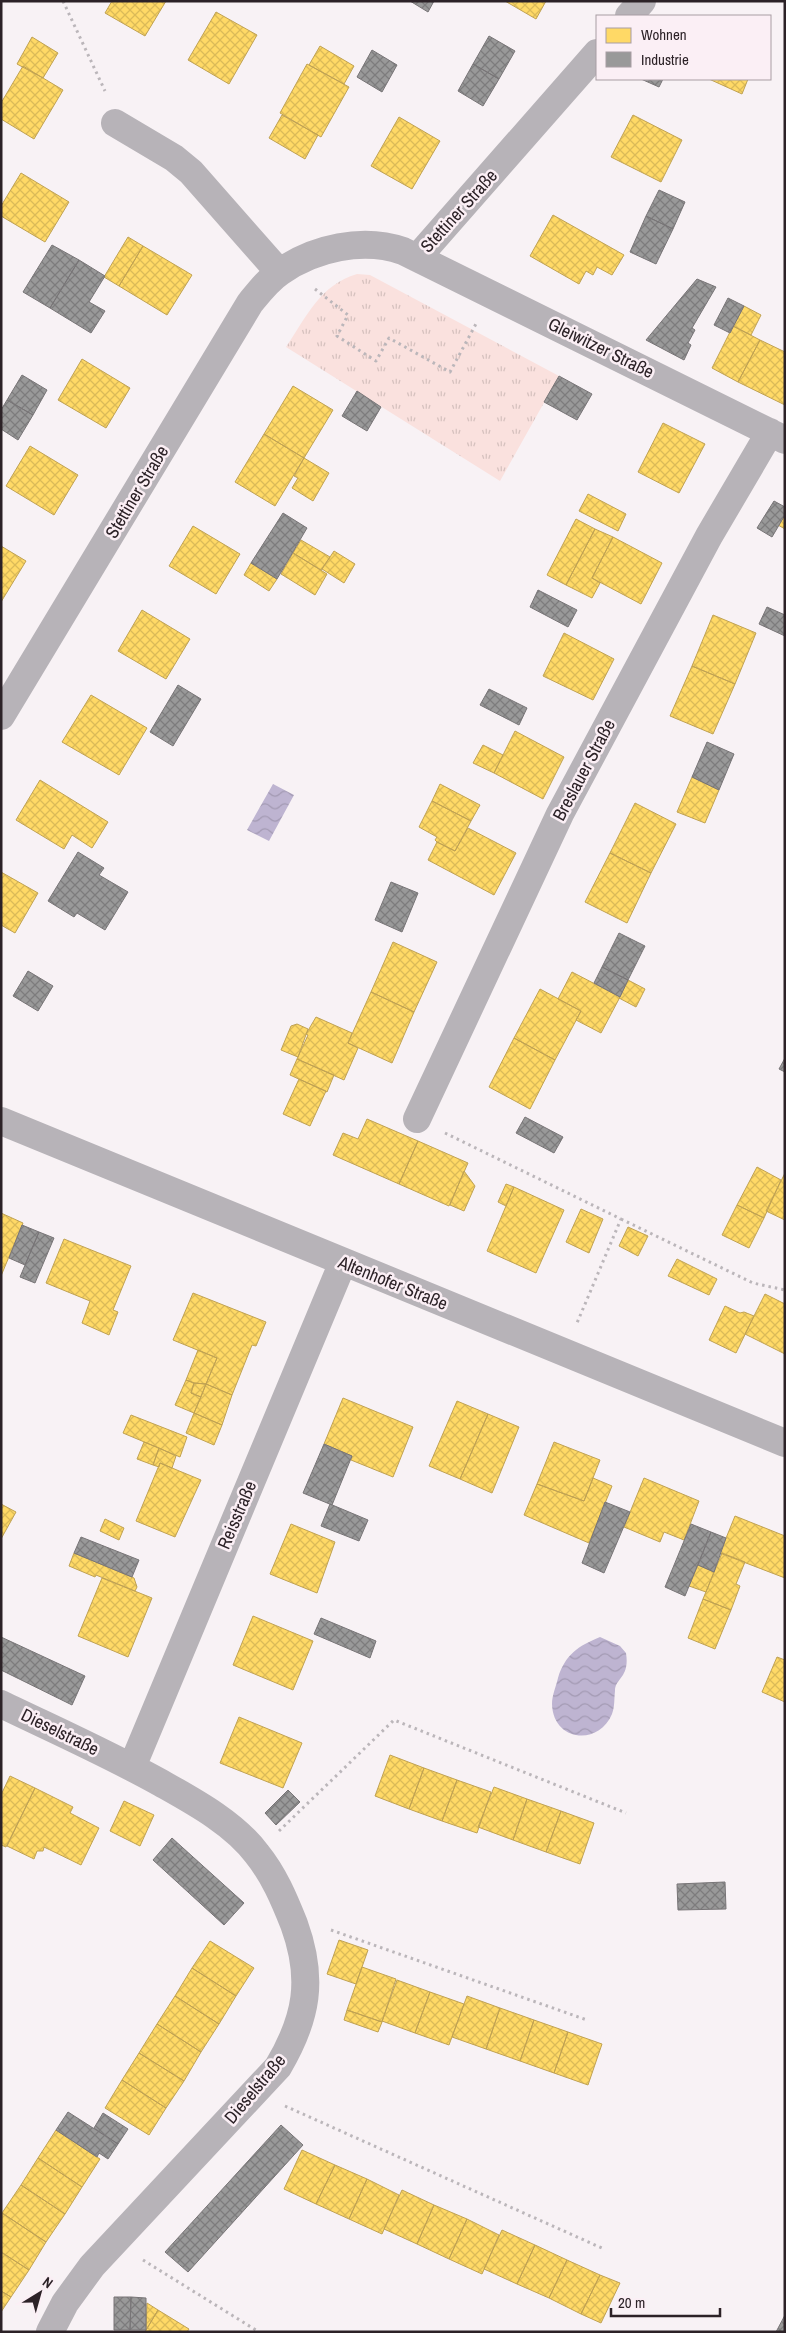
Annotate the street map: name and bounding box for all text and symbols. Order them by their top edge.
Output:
legend [596,15,771,80]
text: Wohnen [641,24,687,45]
text: Industrie [641,49,689,70]
street label: Stettiner Straße [414,164,503,258]
street label: Gleiwitzer Straße [544,311,658,384]
street label: Stettiner Straße [99,441,174,543]
street label: Breslauer Straße [546,715,621,825]
street label: Altenhofer Straße [334,1249,452,1316]
street label: Reisstraße [211,1477,262,1553]
street label: Dieselstraße [17,1702,103,1761]
street label: Dieselstraße [218,2049,291,2129]
north arrow [15,2268,65,2318]
text: N [39,2273,57,2292]
scale bar [611,2286,720,2318]
text: 20 m [618,2292,645,2313]

